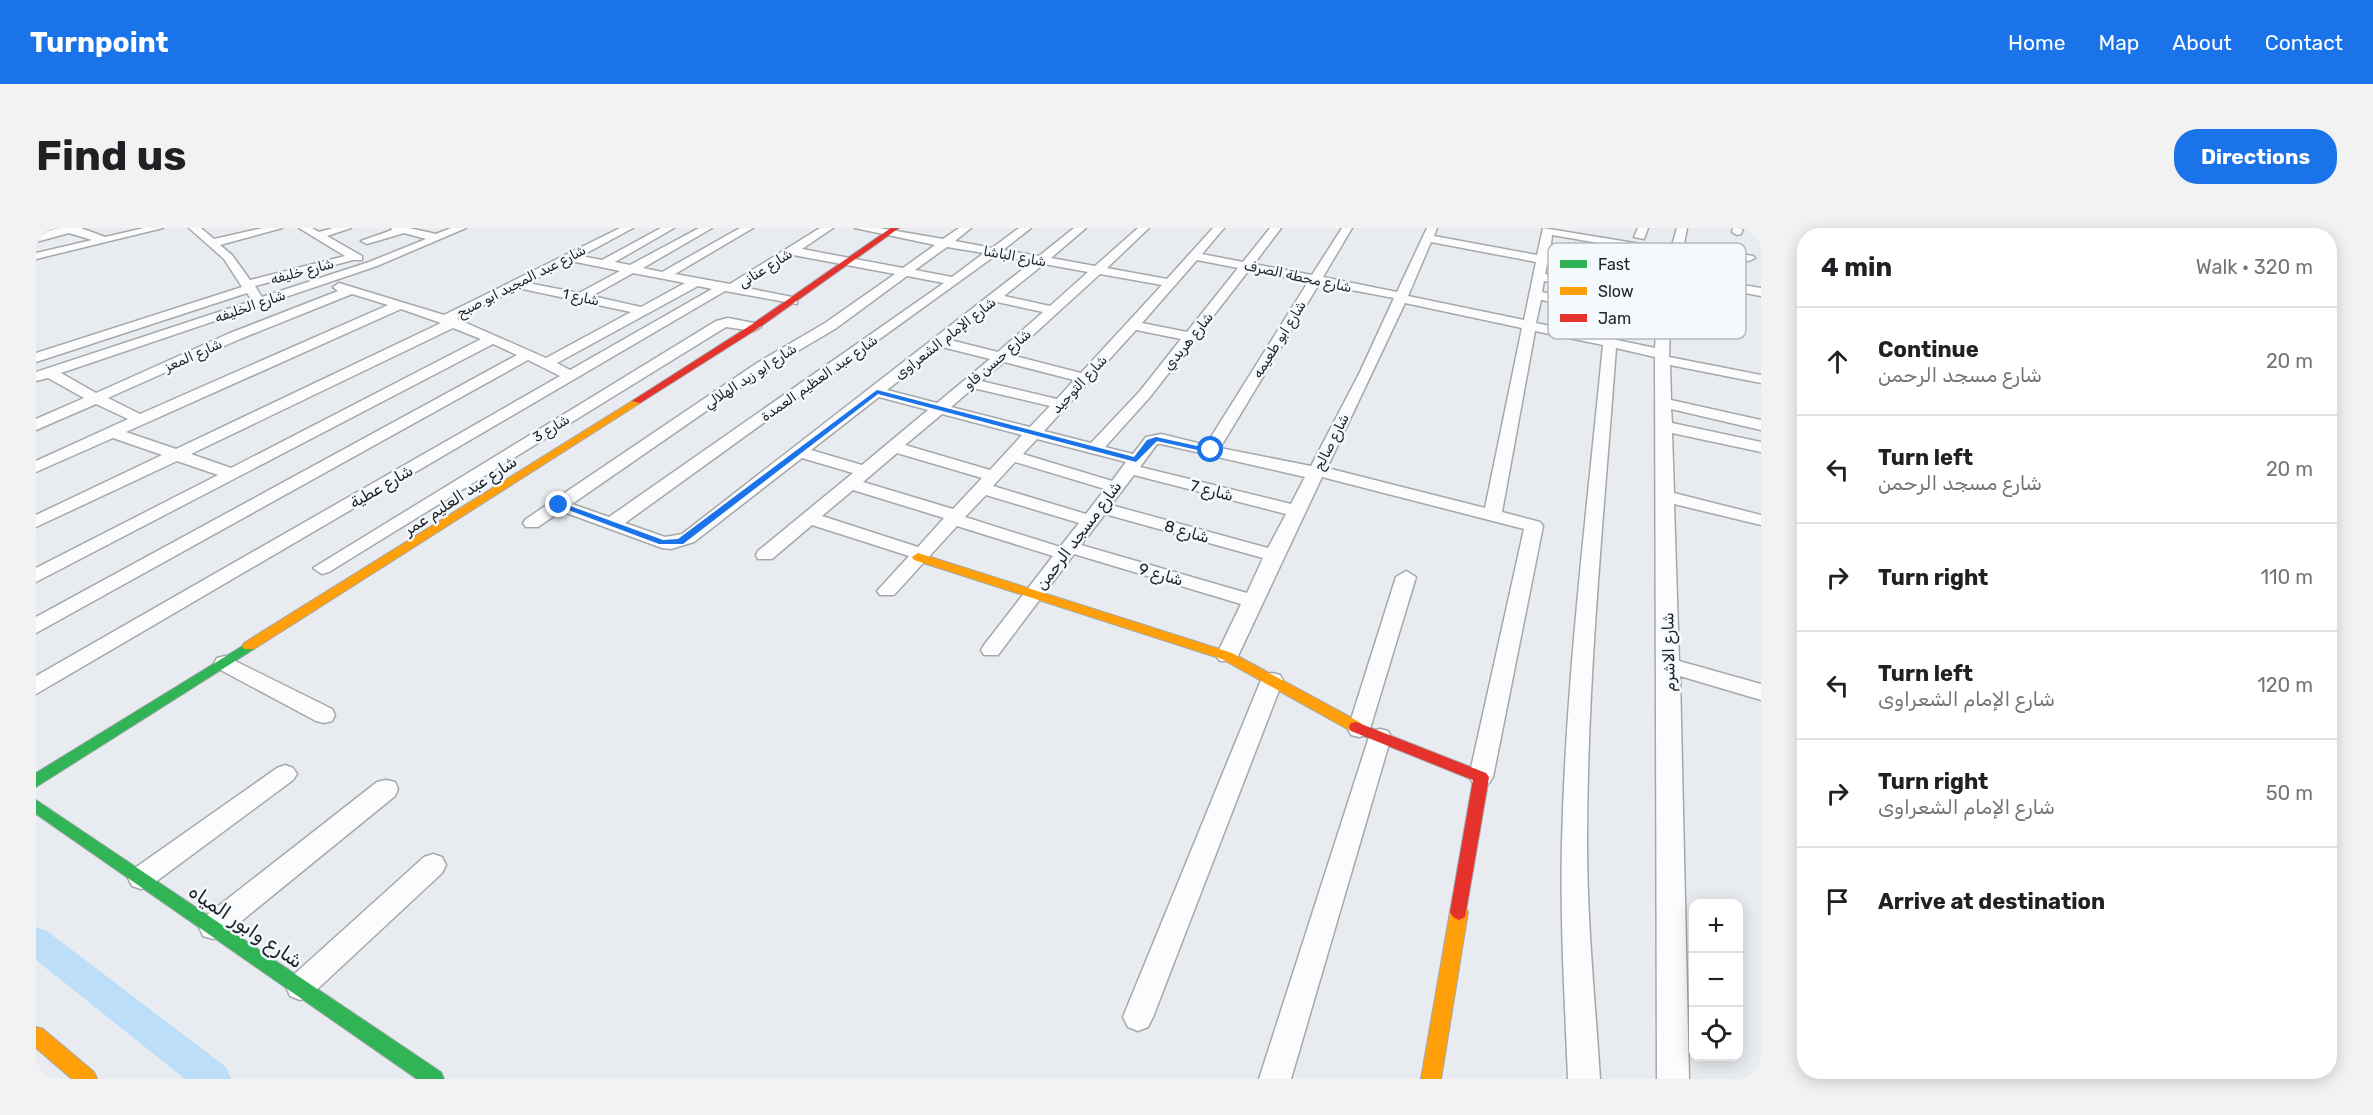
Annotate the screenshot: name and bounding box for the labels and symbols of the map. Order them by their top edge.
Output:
street label: شارع عبد المجيد ابو صبح [454,241,590,323]
street label: شارع الباشا [982,243,1048,272]
legend [1548,243,1746,339]
street label: شارع عنانى [735,245,797,293]
street label: شارع خليفه [269,255,336,290]
text: Fast [1598,255,1630,274]
street label: شارع محطة الصرف [1242,257,1353,298]
text: Slow [1598,282,1634,301]
street label: شارع 1 [560,285,601,312]
street label: شارع الخليفه [213,286,288,328]
street label: شارع الإمام الشعراوى [891,294,1001,385]
street label: شارع ابو طعيمه [1249,297,1312,382]
street label: شارع هريدي [1160,309,1219,375]
text: Jam [1598,309,1631,328]
street label: شارع حسن فاو [960,325,1036,395]
street label: شارع عبد العظيم العمدة [757,332,882,427]
street label: شارع المعز [161,335,226,378]
street label: شارع ابو زيد الهلالي [701,340,801,414]
street label: شارع التوحيد [1048,352,1112,418]
street label: شارع 3 [530,411,574,448]
street label: شارع صالح [1310,411,1355,474]
route start [1197,436,1223,462]
street label: شارع عبد العليم عمر [399,452,521,541]
street label: شارع عطية [346,461,417,514]
street label: شارع 7 [1188,476,1236,507]
street label: شارع مسجد الرحمن [1031,477,1127,595]
route end [545,491,571,517]
street label: شارع 8 [1162,516,1212,549]
street label: شارع 9 [1136,559,1185,592]
street label: شارع الاشرم [1658,612,1681,692]
street label: شارع وابور المياه [183,879,308,975]

